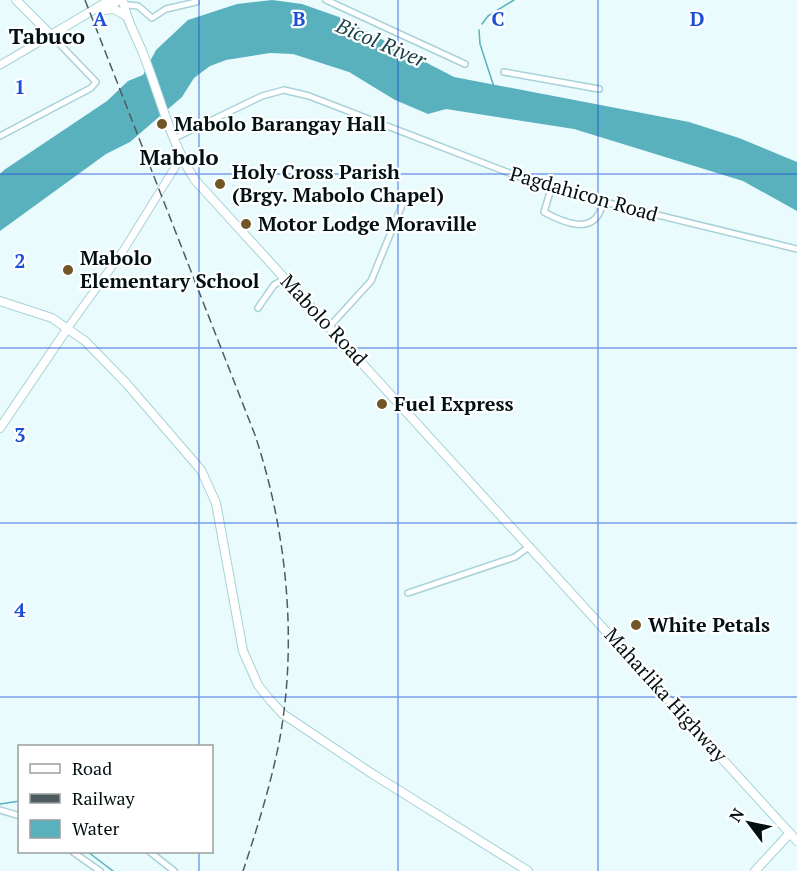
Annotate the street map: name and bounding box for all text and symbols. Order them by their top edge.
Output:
text: A [93,5,108,32]
text: B [293,5,306,32]
text: C [491,5,505,32]
text: D [690,5,704,32]
water label: Bicol River [331,10,431,74]
district label: Tabuco [9,21,85,50]
text: 1 [14,73,26,100]
place label: Mabolo Barangay Hall [174,110,387,137]
marker: Mabolo Barangay Hall [155,117,169,131]
district label: Mabolo [139,142,219,171]
place label: Holy Cross Parish (Brgy. Mabolo Chapel) [232,158,444,208]
street label: Pagdahicon Road [507,159,661,228]
marker: Holy Cross Parish (Brgy. Mabolo Chapel) [213,177,227,191]
place label: Motor Lodge Moraville [258,210,477,237]
marker: Motor Lodge Moraville [239,217,253,231]
place label: Mabolo Elementary School [80,244,260,294]
text: 2 [14,247,26,274]
marker: Mabolo Elementary School [61,263,75,277]
street label: Mabolo Road [275,268,374,371]
place label: Fuel Express [394,390,514,417]
marker: Fuel Express [375,397,389,411]
text: 3 [14,421,26,448]
text: 4 [14,596,26,623]
place label: White Petals [648,611,770,638]
marker: White Petals [629,618,643,632]
street label: Maharlika Highway [599,622,735,768]
legend [18,745,213,853]
text: Road [72,756,112,780]
text: Railway [72,786,136,810]
north arrow [719,793,779,853]
text: N [724,804,749,826]
text: Water [72,816,119,840]

